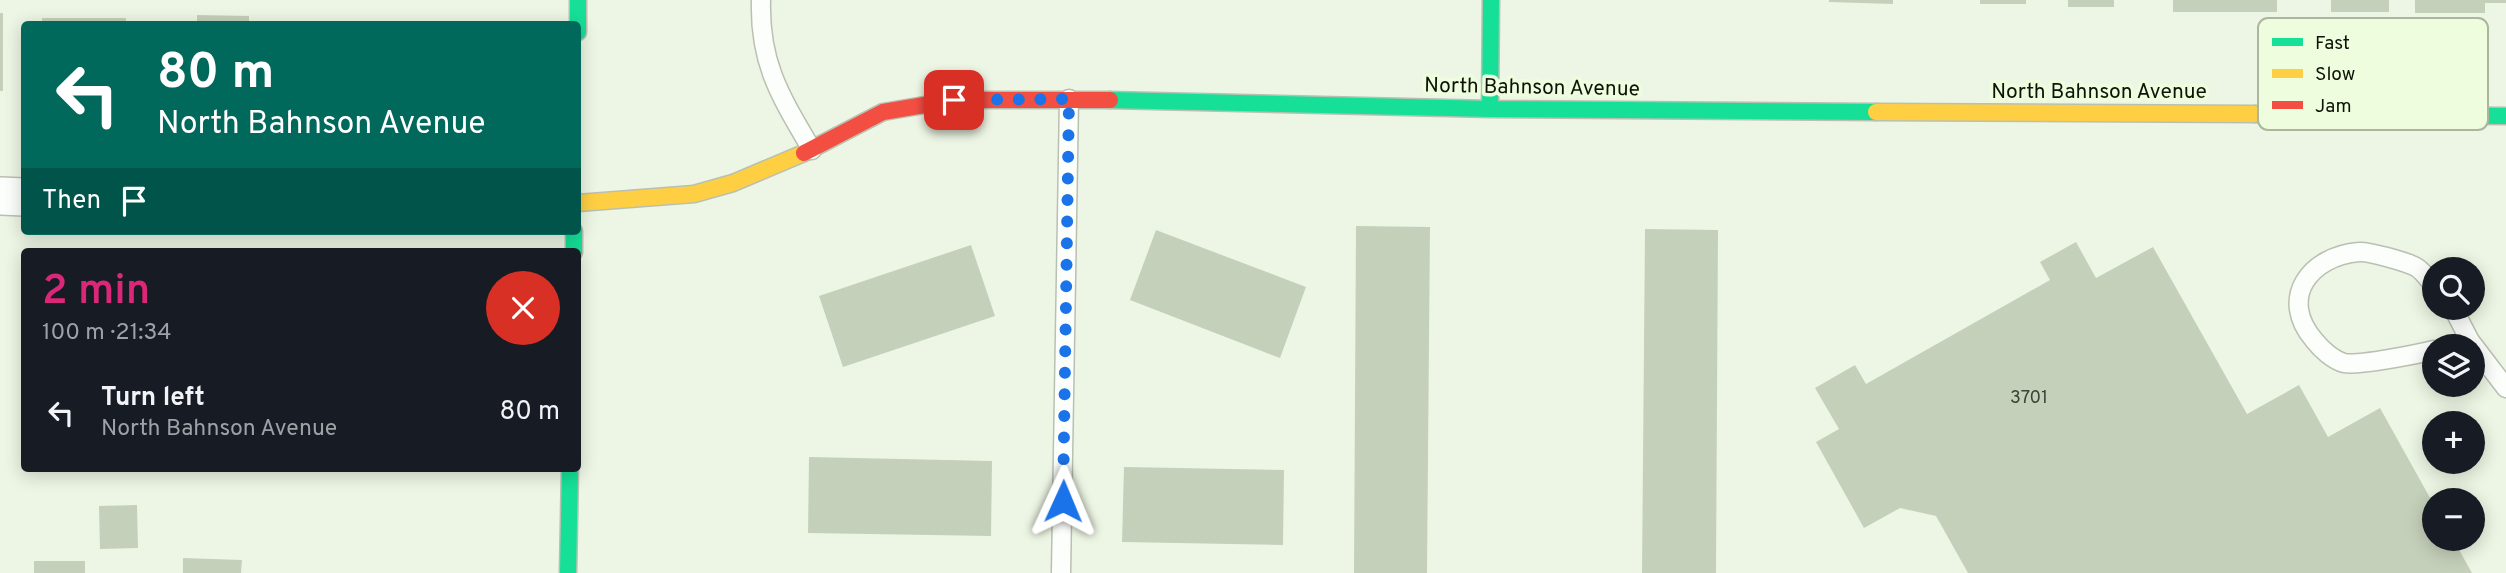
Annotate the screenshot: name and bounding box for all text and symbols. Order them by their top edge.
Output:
legend [2258,18,2488,130]
text: Fast [2315,32,2350,56]
text: 80 m [157,44,274,106]
icon: left [42,49,133,140]
text: Slow [2315,63,2355,87]
pin [924,70,984,130]
street label: North Bahnson Avenue [1424,73,1640,103]
street label: North Bahnson Avenue [1991,79,2207,106]
icon: arrive [935,81,973,119]
text: Jam [2315,95,2352,119]
text: North Bahnson Avenue [157,105,486,145]
icon: arrive [115,182,153,220]
text: Then [42,185,101,218]
map controls [2422,257,2485,551]
button: search [2422,257,2485,320]
text: 2 min [42,266,150,319]
button: close [486,271,560,345]
text: 100 m · 21:34 [42,319,172,348]
button: layers [2422,334,2485,397]
text: Turn left [101,382,205,415]
house number: 3701 [2010,387,2048,410]
icon: left [42,394,80,432]
text: 80 m [500,396,560,429]
button: + [2422,411,2485,474]
text: North Bahnson Avenue [101,415,337,444]
position arrow [1026,464,1100,538]
button: − [2422,488,2485,551]

